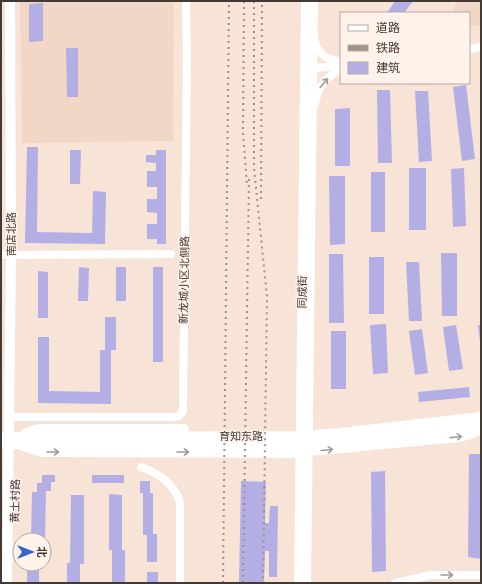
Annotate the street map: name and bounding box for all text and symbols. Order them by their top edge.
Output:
legend [340,12,470,84]
text: 道路 [376,20,400,34]
text: 铁路 [376,40,400,54]
text: 建筑 [376,60,400,74]
one-way arrow [319,78,328,88]
street label: 南店北路 [4,212,17,256]
street label: 新龙城小区北侧路 [176,236,191,324]
street label: 同成街 [295,275,308,309]
street label: 育知东路 [219,429,263,442]
one-way arrow [449,433,462,441]
one-way arrow [320,446,333,454]
one-way arrow [46,448,59,456]
one-way arrow [176,448,189,456]
street label: 黄土村路 [8,479,21,523]
north arrow [12,532,52,572]
text: 北 [36,547,49,558]
one-way arrow [440,571,453,579]

